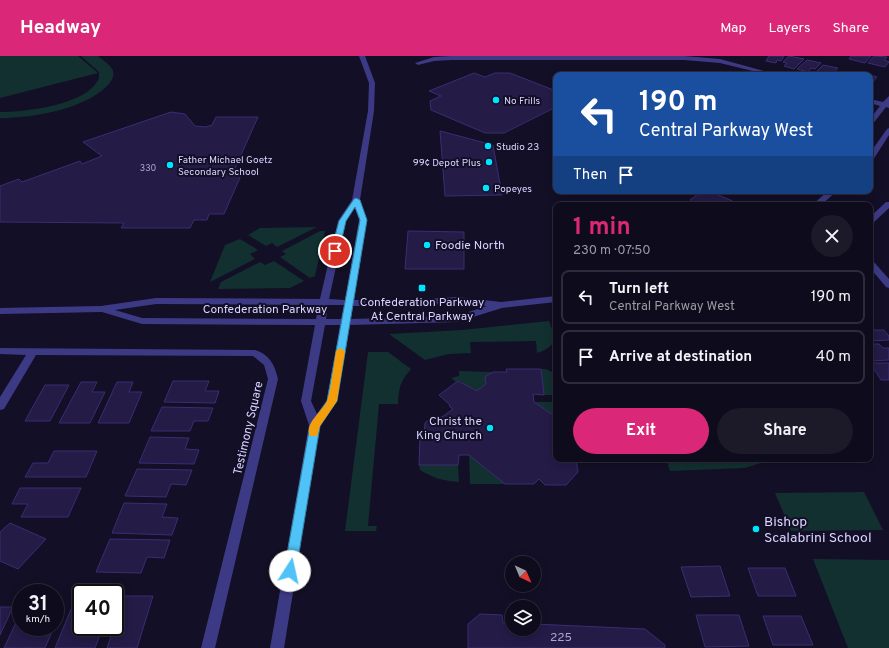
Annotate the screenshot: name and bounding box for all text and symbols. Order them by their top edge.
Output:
text: Headway [20,16,101,40]
text: Map [720,20,746,37]
text: Layers [768,20,810,37]
text: Share [832,20,869,37]
text: 190 m [639,85,717,121]
icon: left [573,88,625,140]
marker: No Frills [491,95,501,105]
place label: No Frills [504,95,541,108]
text: Central Parkway West [639,120,813,143]
marker: Studio 23 [483,141,493,151]
place label: Studio 23 [496,141,539,154]
place label: Father Michael Goetz Secondary School [178,154,273,179]
place label: 99¢ Depot Plus [413,157,481,170]
marker: 99¢ Depot Plus [484,157,494,167]
marker: Father Michael Goetz Secondary School [165,160,175,170]
house number: 330 [140,163,156,174]
icon: arrive [615,164,637,186]
text: Then [573,166,607,185]
marker: Popeyes [481,183,491,193]
place label: Popeyes [494,183,532,196]
text: 1 min [573,213,631,243]
button: close [811,215,853,257]
pin [318,234,352,268]
place label: Foodie North [435,238,505,254]
icon: arrive [324,240,346,262]
marker: Foodie North [422,240,432,250]
text: 230 m · 07:50 [573,243,651,259]
text: Turn left [609,280,669,299]
marker: Confederation Parkway At Central Parkway [417,283,427,293]
icon: left [575,286,597,308]
text: 190 m [811,288,851,307]
place label: Confederation Parkway At Central Parkway [360,295,484,325]
text: Central Parkway West [609,299,735,315]
street label: Confederation Parkway [203,302,327,318]
icon: arrive [575,346,597,368]
text: Arrive at destination [609,348,752,367]
text: 40 m [816,348,851,367]
street label: Testimony Square [230,380,268,477]
button: Exit [573,408,709,454]
button: Share [717,408,853,454]
place label: Christ the King Church [416,414,482,444]
marker: Christ the King Church [485,423,495,433]
place label: Bishop Scalabrini School [764,514,872,547]
marker: Bishop Scalabrini School [751,524,761,534]
position arrow [269,550,311,592]
north arrow [505,556,541,592]
map controls [505,556,541,636]
speed limit sign: 40 [72,584,124,636]
text: 31 [28,592,48,618]
button: layers [505,600,541,636]
text: km/h [26,613,50,626]
house number: 225 [550,630,572,646]

